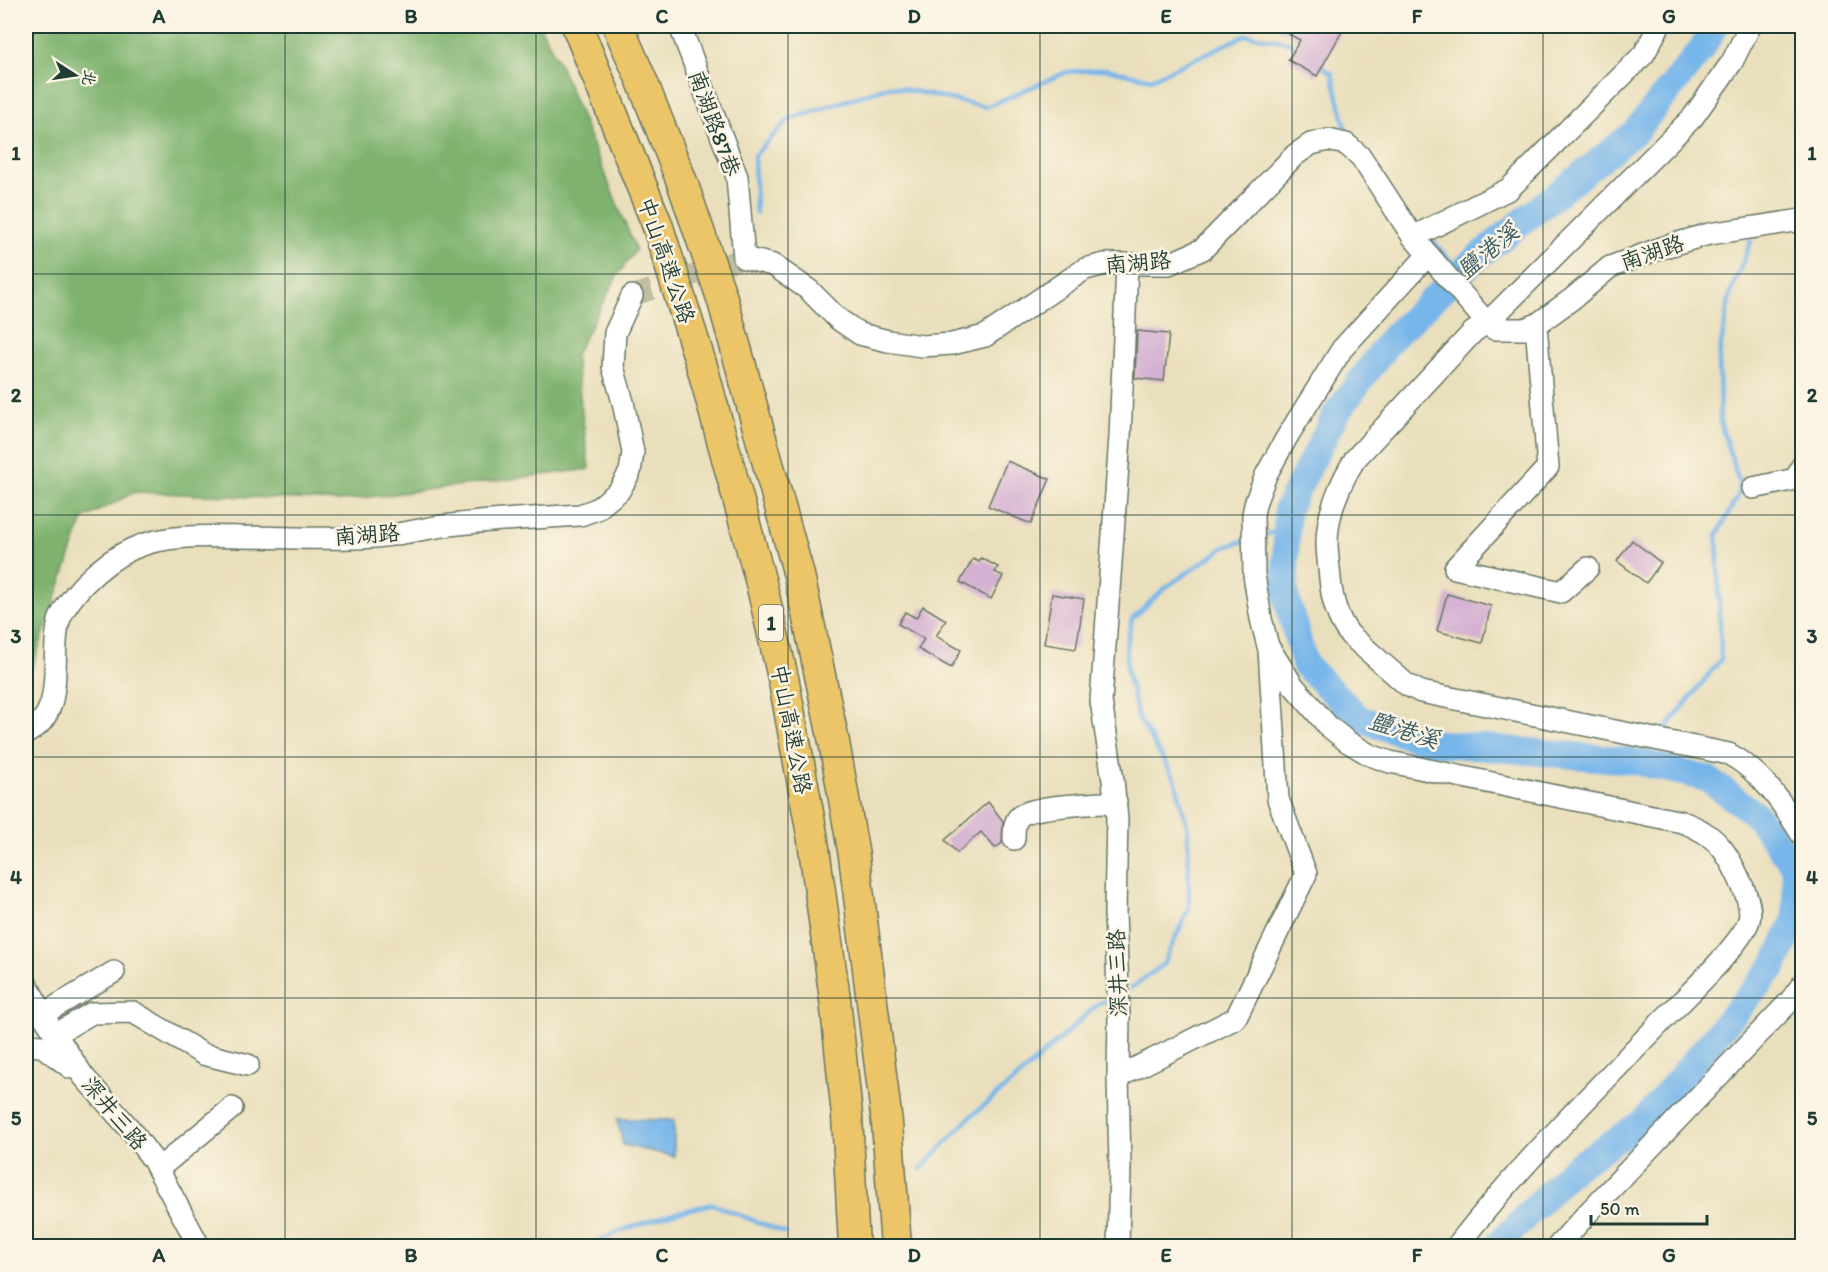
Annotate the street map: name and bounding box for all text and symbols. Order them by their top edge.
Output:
text: A [152,4,166,28]
text: B [405,4,418,28]
text: C [656,4,669,28]
text: D [907,4,921,28]
text: E [1160,4,1172,28]
text: F [1412,4,1423,28]
text: G [1662,4,1676,28]
north arrow [45,45,105,105]
street label: 南湖路87巷 [683,66,746,180]
text: 北 [78,68,100,88]
text: 1 [11,141,21,165]
text: 1 [1807,141,1817,165]
street label: 中山高速公路 [632,193,701,327]
water label: 鹽港溪 [1451,215,1526,285]
street label: 南湖路 [1617,229,1688,276]
street label: 南湖路 [1104,246,1172,279]
text: 2 [11,383,22,407]
text: 2 [1807,383,1818,407]
street label: 南湖路 [333,519,401,550]
road number: 1 [759,605,783,641]
text: 3 [11,624,22,648]
text: 3 [1807,624,1818,648]
street label: 中山高速公路 [766,662,817,796]
water label: 鹽港溪 [1365,705,1445,754]
text: 4 [10,865,22,889]
text: 4 [1806,865,1818,889]
street label: 深井三路 [1102,929,1133,1017]
street label: 深井三路 [76,1071,153,1156]
text: 5 [11,1106,22,1130]
text: 5 [1807,1106,1818,1130]
scale bar [1591,1188,1706,1226]
text: 50 m [1600,1198,1640,1220]
text: A [152,1243,166,1267]
text: B [405,1243,418,1267]
text: C [656,1243,669,1267]
text: D [907,1243,921,1267]
text: E [1160,1243,1172,1267]
text: F [1412,1243,1423,1267]
text: G [1662,1243,1676,1267]

